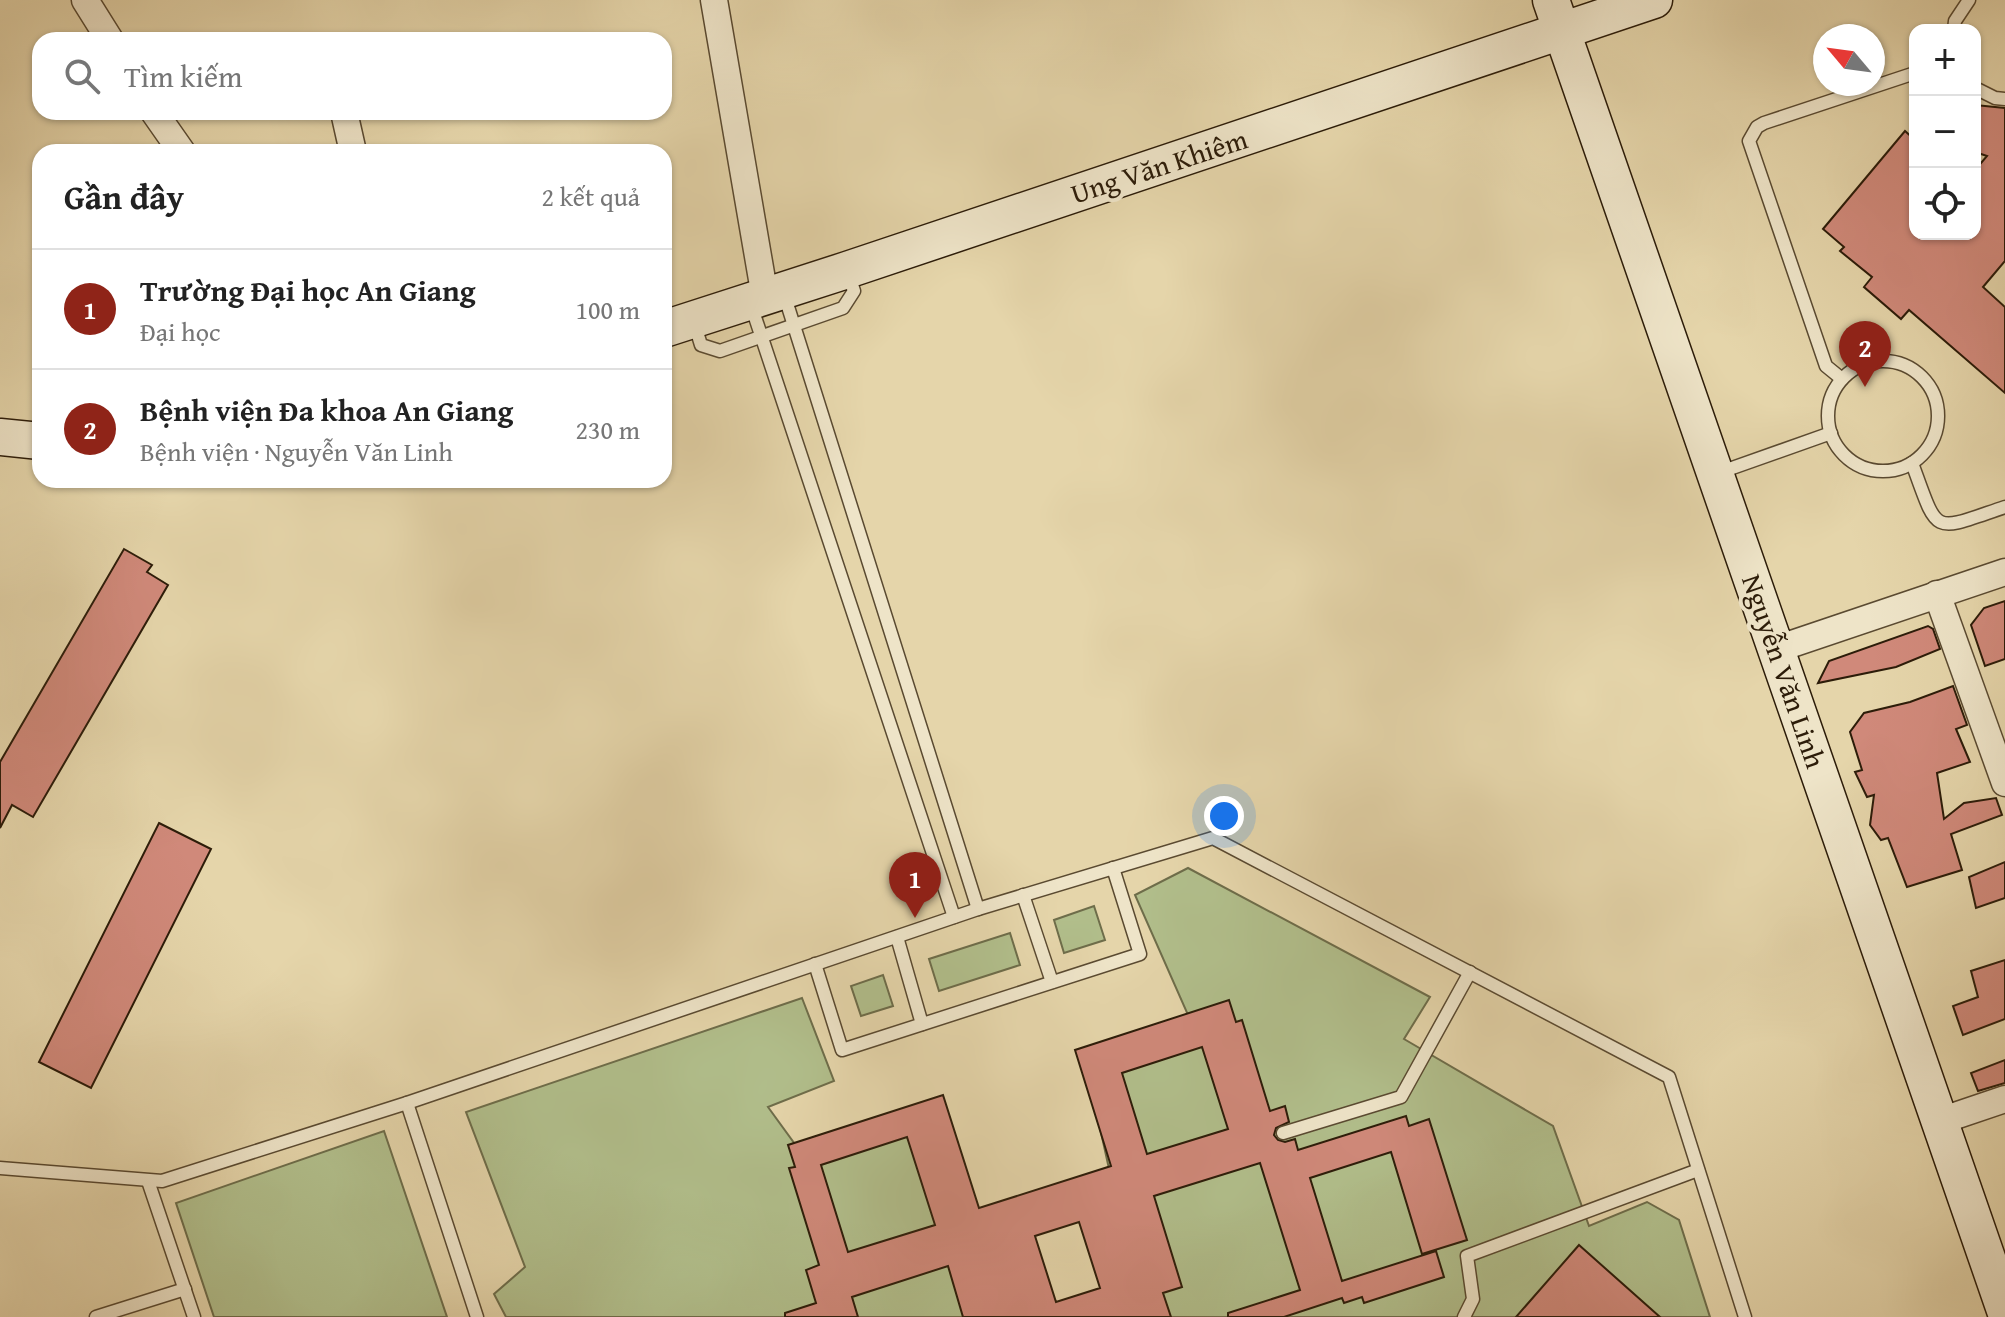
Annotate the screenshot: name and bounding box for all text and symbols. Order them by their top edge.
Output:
north arrow [1813,24,1885,96]
map controls [1909,24,1981,240]
button: + [1909,24,1981,96]
search box [32,32,672,120]
icon: search [60,54,104,98]
text: Tìm kiếm [124,54,243,98]
button: − [1909,96,1981,168]
street label: Ung Văn Khiêm [1065,118,1253,213]
button: locate [1909,168,1981,240]
text: Gần đây [64,172,184,221]
text: 2 kết quả [541,177,640,216]
text: Trường Đại học An Giang [140,268,476,312]
text: 1 [83,290,97,329]
text: 100 m [575,290,640,329]
text: Đại học [140,312,221,351]
pin: 2 [1839,321,1891,387]
text: Bệnh viện Đa khoa An Giang [140,388,513,432]
text: 2 [83,410,97,449]
text: 230 m [575,410,640,449]
text: Bệnh viện · Nguyễn Văn Linh [140,432,453,471]
street label: Nguyễn Văn Linh [1732,568,1837,774]
your location [1204,796,1244,836]
pin: 1 [889,852,941,918]

